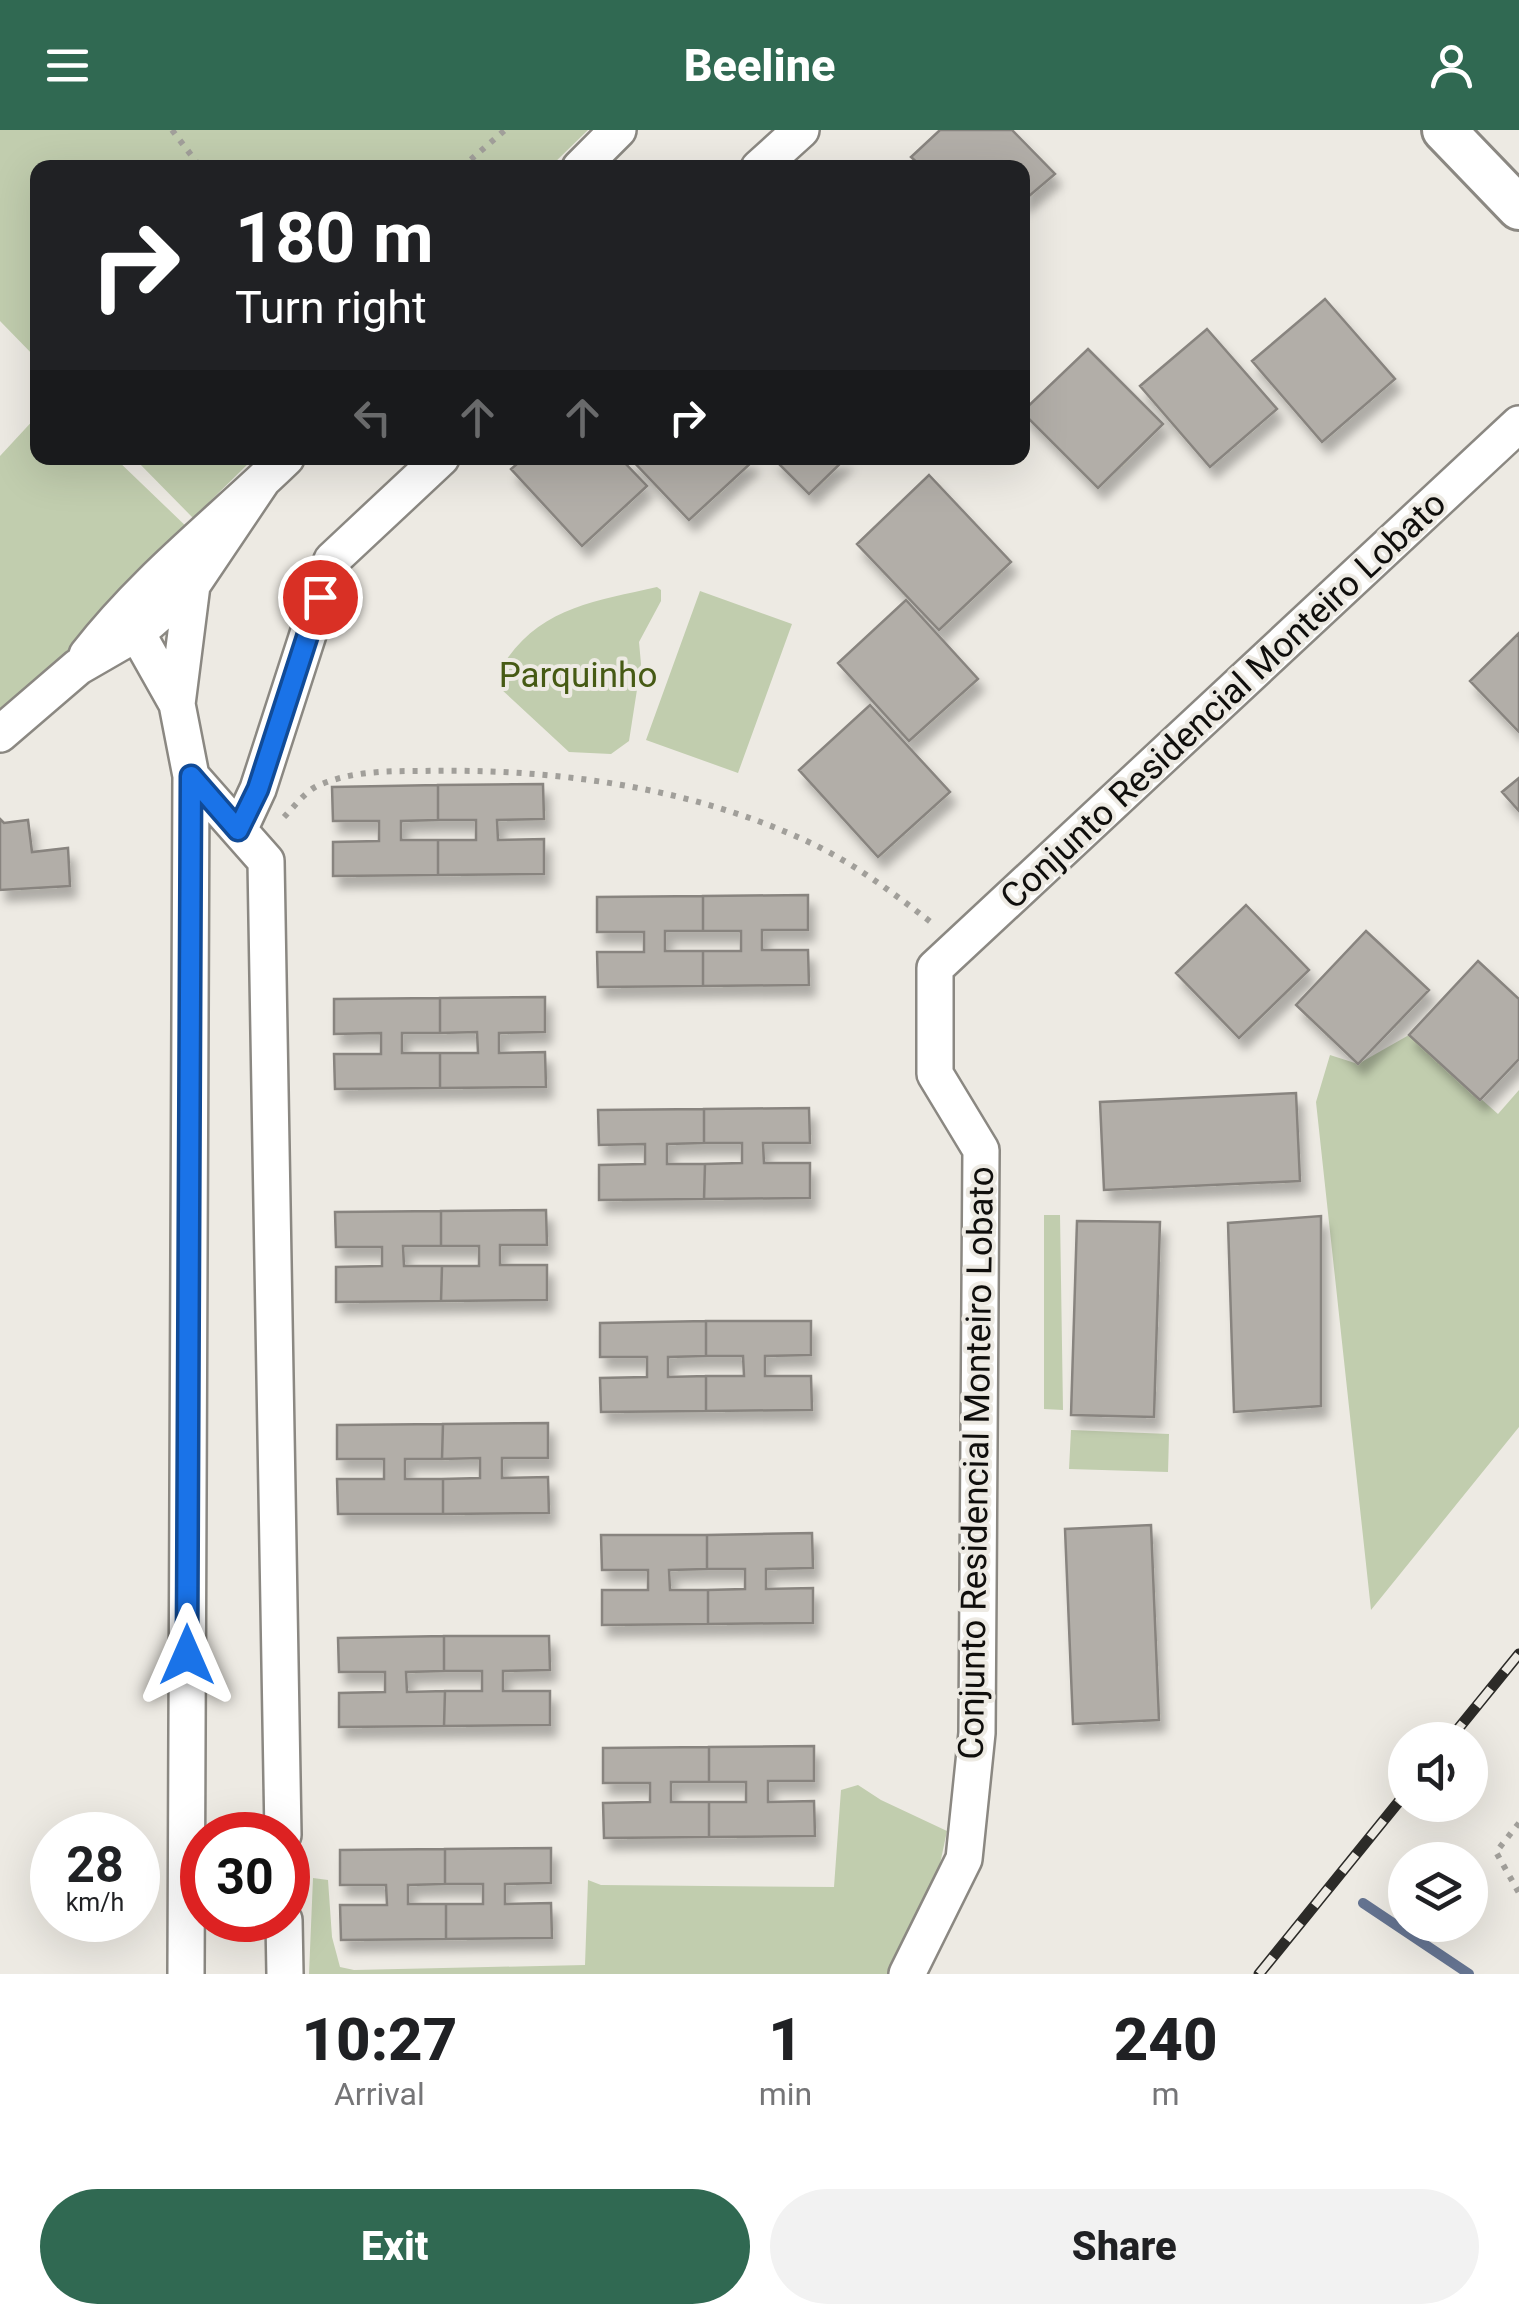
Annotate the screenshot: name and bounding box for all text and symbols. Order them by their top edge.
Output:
icon: menu [40,38,95,93]
icon: person [1424,38,1479,93]
text: Beeline [684,39,835,92]
text: 180 m [235,197,434,279]
icon: right [70,200,200,330]
text: Turn right [235,281,427,334]
icon: left [345,390,400,445]
icon: ahead [450,390,505,445]
icon: ahead [555,390,610,445]
icon: right [660,390,715,445]
street label: Conjunto Residencial Monteiro Lobato [992,483,1454,918]
pin [278,555,363,640]
icon: arrive [293,570,348,625]
park label: Parquinho [499,655,657,696]
street label: Conjunto Residencial Monteiro Lobato [951,1166,1002,1760]
position arrow [135,1603,239,1707]
map controls [1388,1722,1488,1942]
button: sound [1388,1722,1488,1822]
speed limit sign: 30 [180,1812,310,1942]
text: 28 [66,1836,124,1894]
button: layers [1388,1842,1488,1942]
text: km/h [66,1888,124,1917]
text: 10:27 [301,2004,457,2075]
text: 1 [768,2004,803,2075]
text: 240 [1114,2004,1218,2075]
text: Arrival [334,2075,425,2113]
text: min [759,2075,812,2113]
text: m [1152,2075,1180,2113]
button: Exit [40,2189,750,2304]
button: Share [770,2189,1479,2304]

